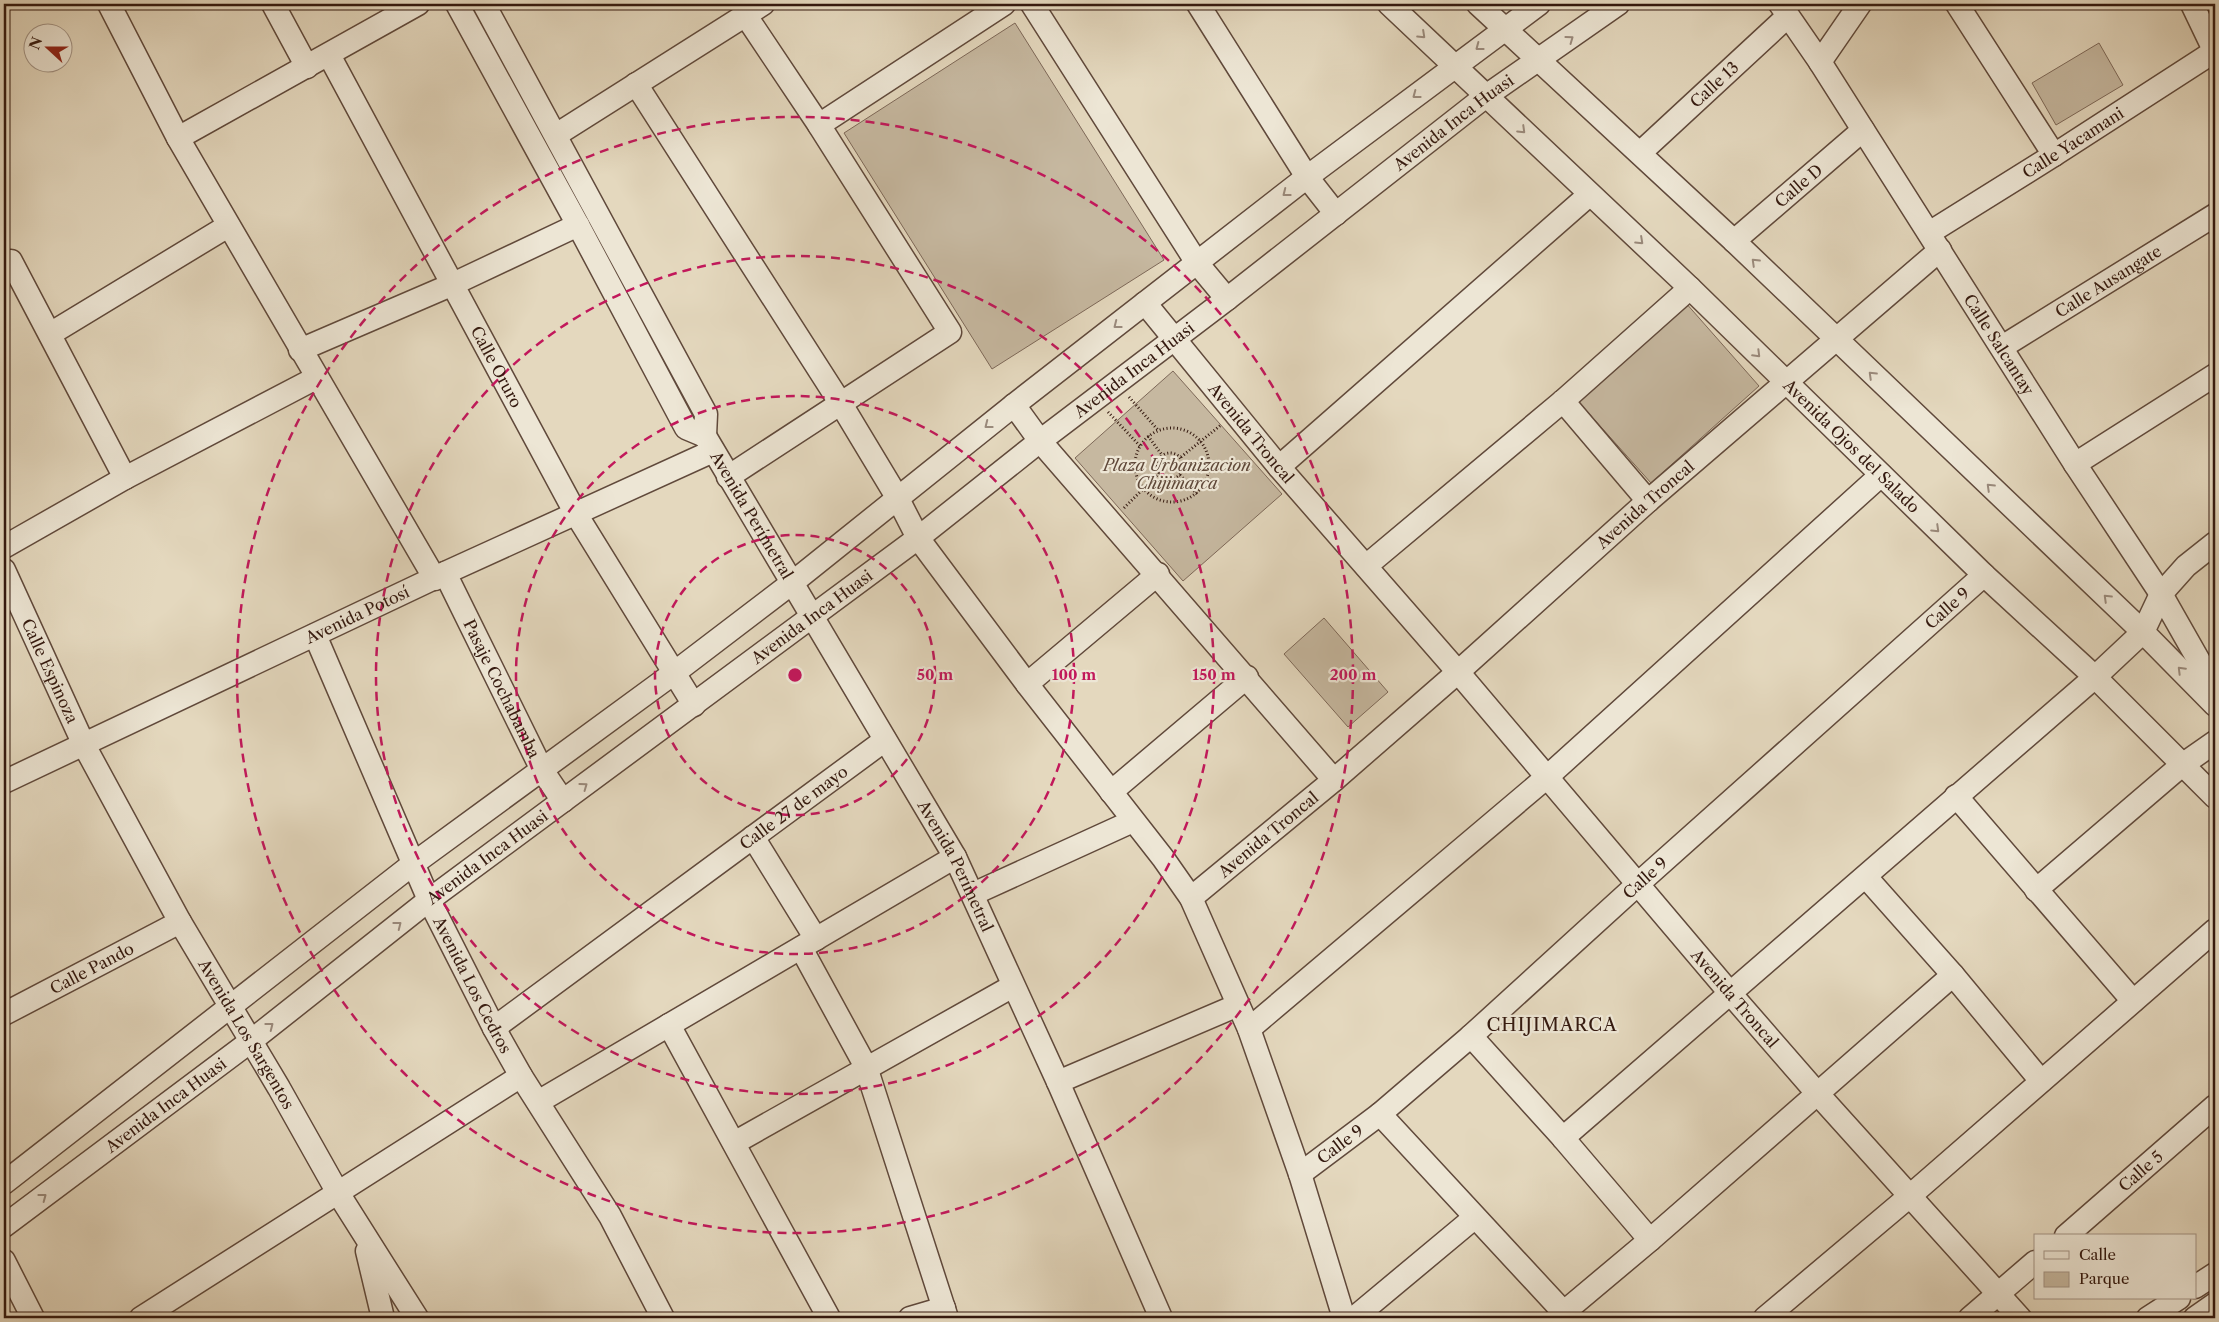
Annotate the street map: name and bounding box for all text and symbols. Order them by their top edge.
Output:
north arrow [22,22,72,72]
one-way arrow [1416,29,1425,38]
text: N [25,34,46,52]
one-way arrow [1564,36,1573,45]
one-way arrow [1475,41,1485,50]
street label: Calle 13 [1686,57,1743,112]
street label: Avenida Inca Huasi [1389,70,1517,175]
one-way arrow [1412,89,1422,98]
street label: Calle Yacamani [2019,103,2127,182]
one-way arrow [1516,124,1525,133]
street label: Calle D [1770,160,1826,212]
one-way arrow [1283,188,1292,197]
one-way arrow [1634,235,1643,244]
street label: Calle Ausangate [2051,241,2165,322]
one-way arrow [1752,258,1761,267]
street label: Calle Salcantay [1960,290,2039,400]
street label: Avenida Inca Huasi [1069,317,1198,422]
one-way arrow [1114,320,1123,328]
street label: Calle Oruro [467,322,527,411]
one-way arrow [1751,348,1760,357]
one-way arrow [1868,372,1877,381]
street label: Avenida Ojos del Salado [1779,374,1924,517]
street label: Avenida Troncal [1204,378,1299,487]
one-way arrow [985,419,994,427]
street label: Avenida Perímetral [706,447,798,583]
park label: Plaza Urbanizacion Chijimarca [1101,455,1251,493]
street label: Avenida Troncal [1591,456,1698,554]
one-way arrow [1986,483,1995,492]
one-way arrow [1930,523,1939,532]
street label: Avenida Inca Huasi [746,565,876,669]
street label: Avenida Potosí [301,581,413,648]
street label: Calle 9 [1921,583,1973,633]
one-way arrow [2104,595,2113,604]
street label: Calle Espinoza [18,615,83,727]
street label: Pasaje Cochabamba [459,616,545,762]
text: 50 m [917,665,953,684]
text: 100 m [1052,665,1096,684]
text: 150 m [1192,665,1236,684]
text: 200 m [1330,665,1376,684]
centre of rings [786,666,804,684]
one-way arrow [2178,667,2187,676]
street label: Calle 27 de mayo [736,761,852,854]
one-way arrow [578,783,587,791]
street label: Avenida Troncal [1213,787,1322,882]
street label: Avenida Perímetral [913,796,998,935]
street label: Avenida Inca Huasi [422,805,552,909]
street label: Calle 9 [1619,853,1671,903]
street label: Avenida Los Cedros [429,912,516,1057]
one-way arrow [392,922,401,930]
street label: Calle Pando [46,938,137,998]
street label: Avenida Troncal [1686,944,1783,1052]
street label: Avenida Los Sargentos [194,954,299,1113]
district label: CHIJIMARCA [1486,1014,1618,1036]
one-way arrow [265,1022,274,1031]
street label: Avenida Inca Huasi [101,1053,230,1157]
street label: Calle 9 [1313,1120,1367,1168]
street label: Calle 5 [2114,1146,2167,1196]
one-way arrow [37,1194,47,1203]
legend [2034,1234,2196,1300]
text: Calle [2079,1245,2116,1264]
text: Parque [2079,1269,2129,1288]

